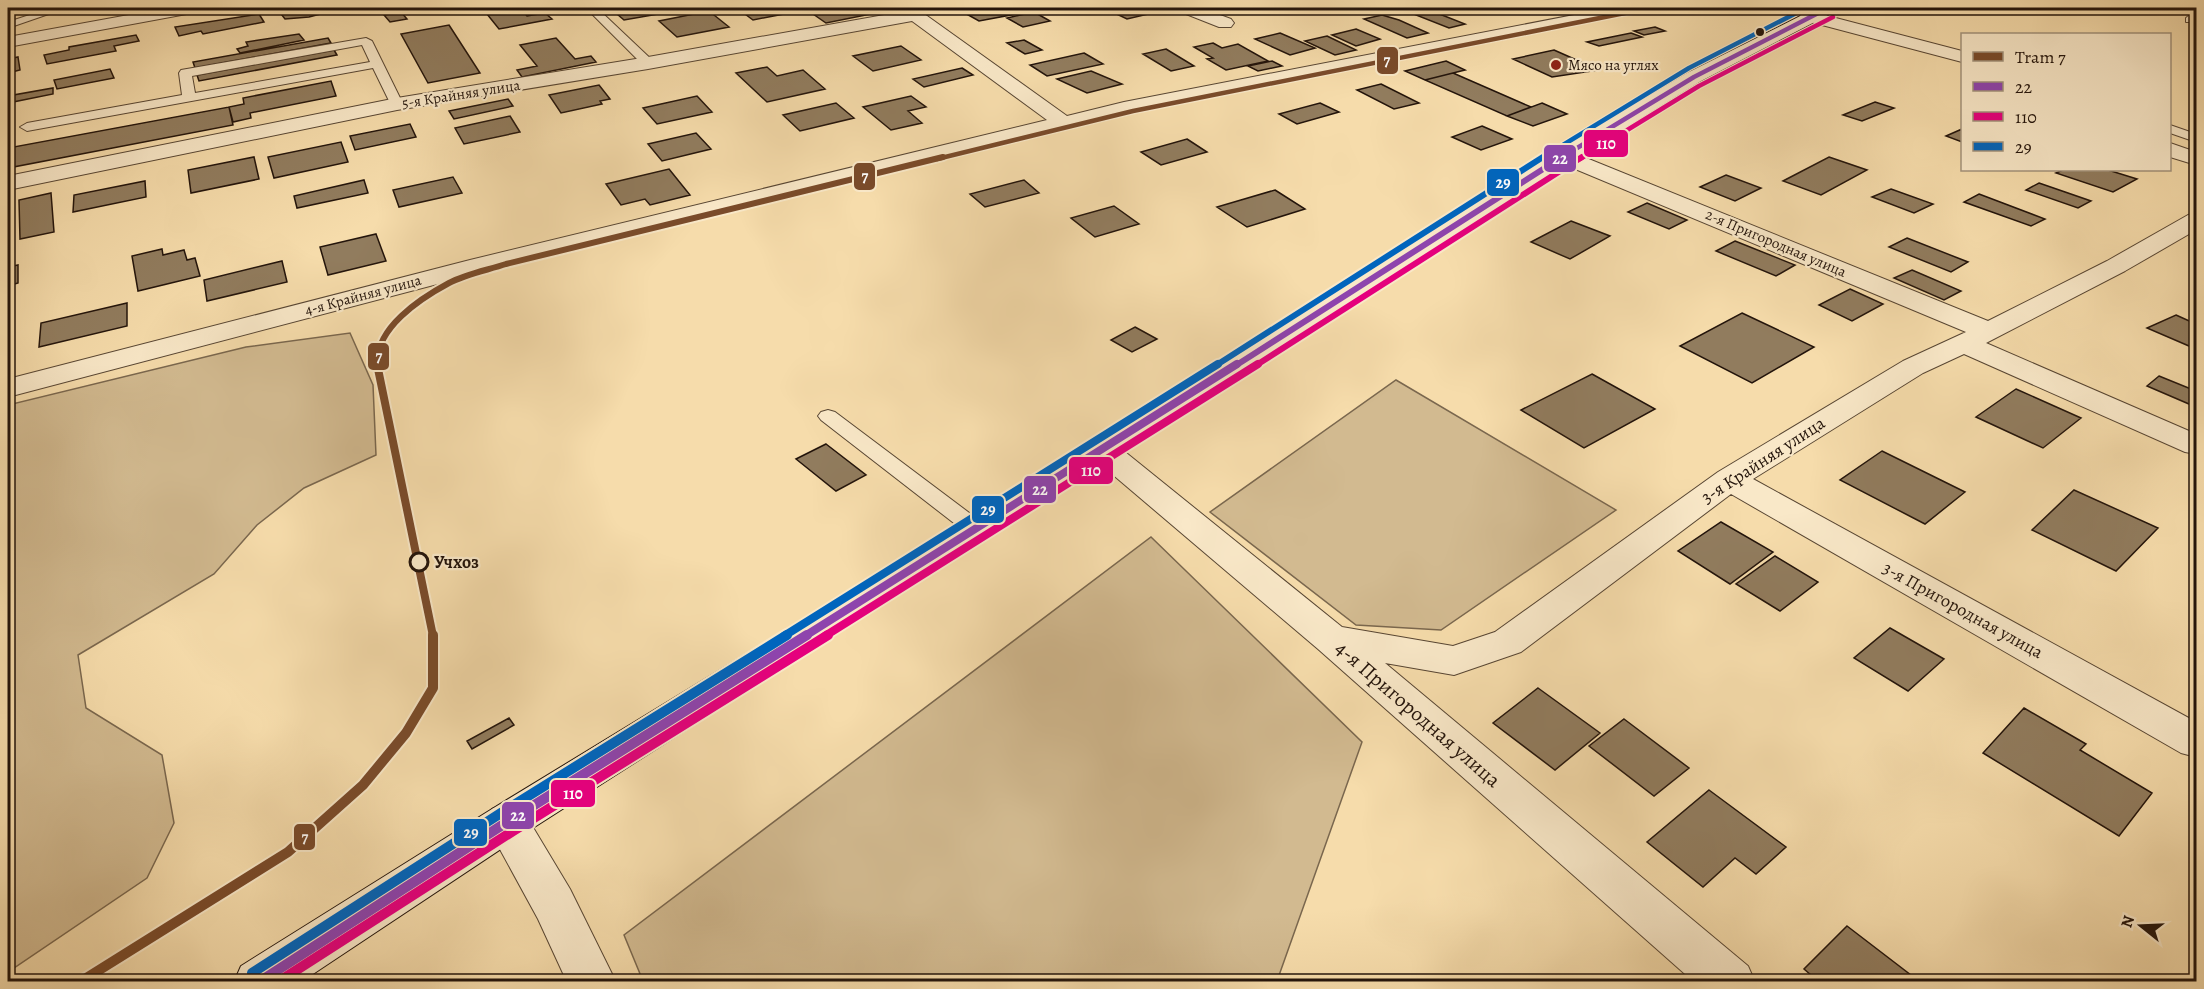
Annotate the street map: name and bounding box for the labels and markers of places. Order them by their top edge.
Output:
unlabelled marker [1754,26,1766,38]
place label: Мясо на углях [1568,55,1659,75]
marker: Мясо на углях [1549,58,1563,72]
place label: Учхоз [434,550,479,574]
marker: Учхоз [409,552,429,572]

